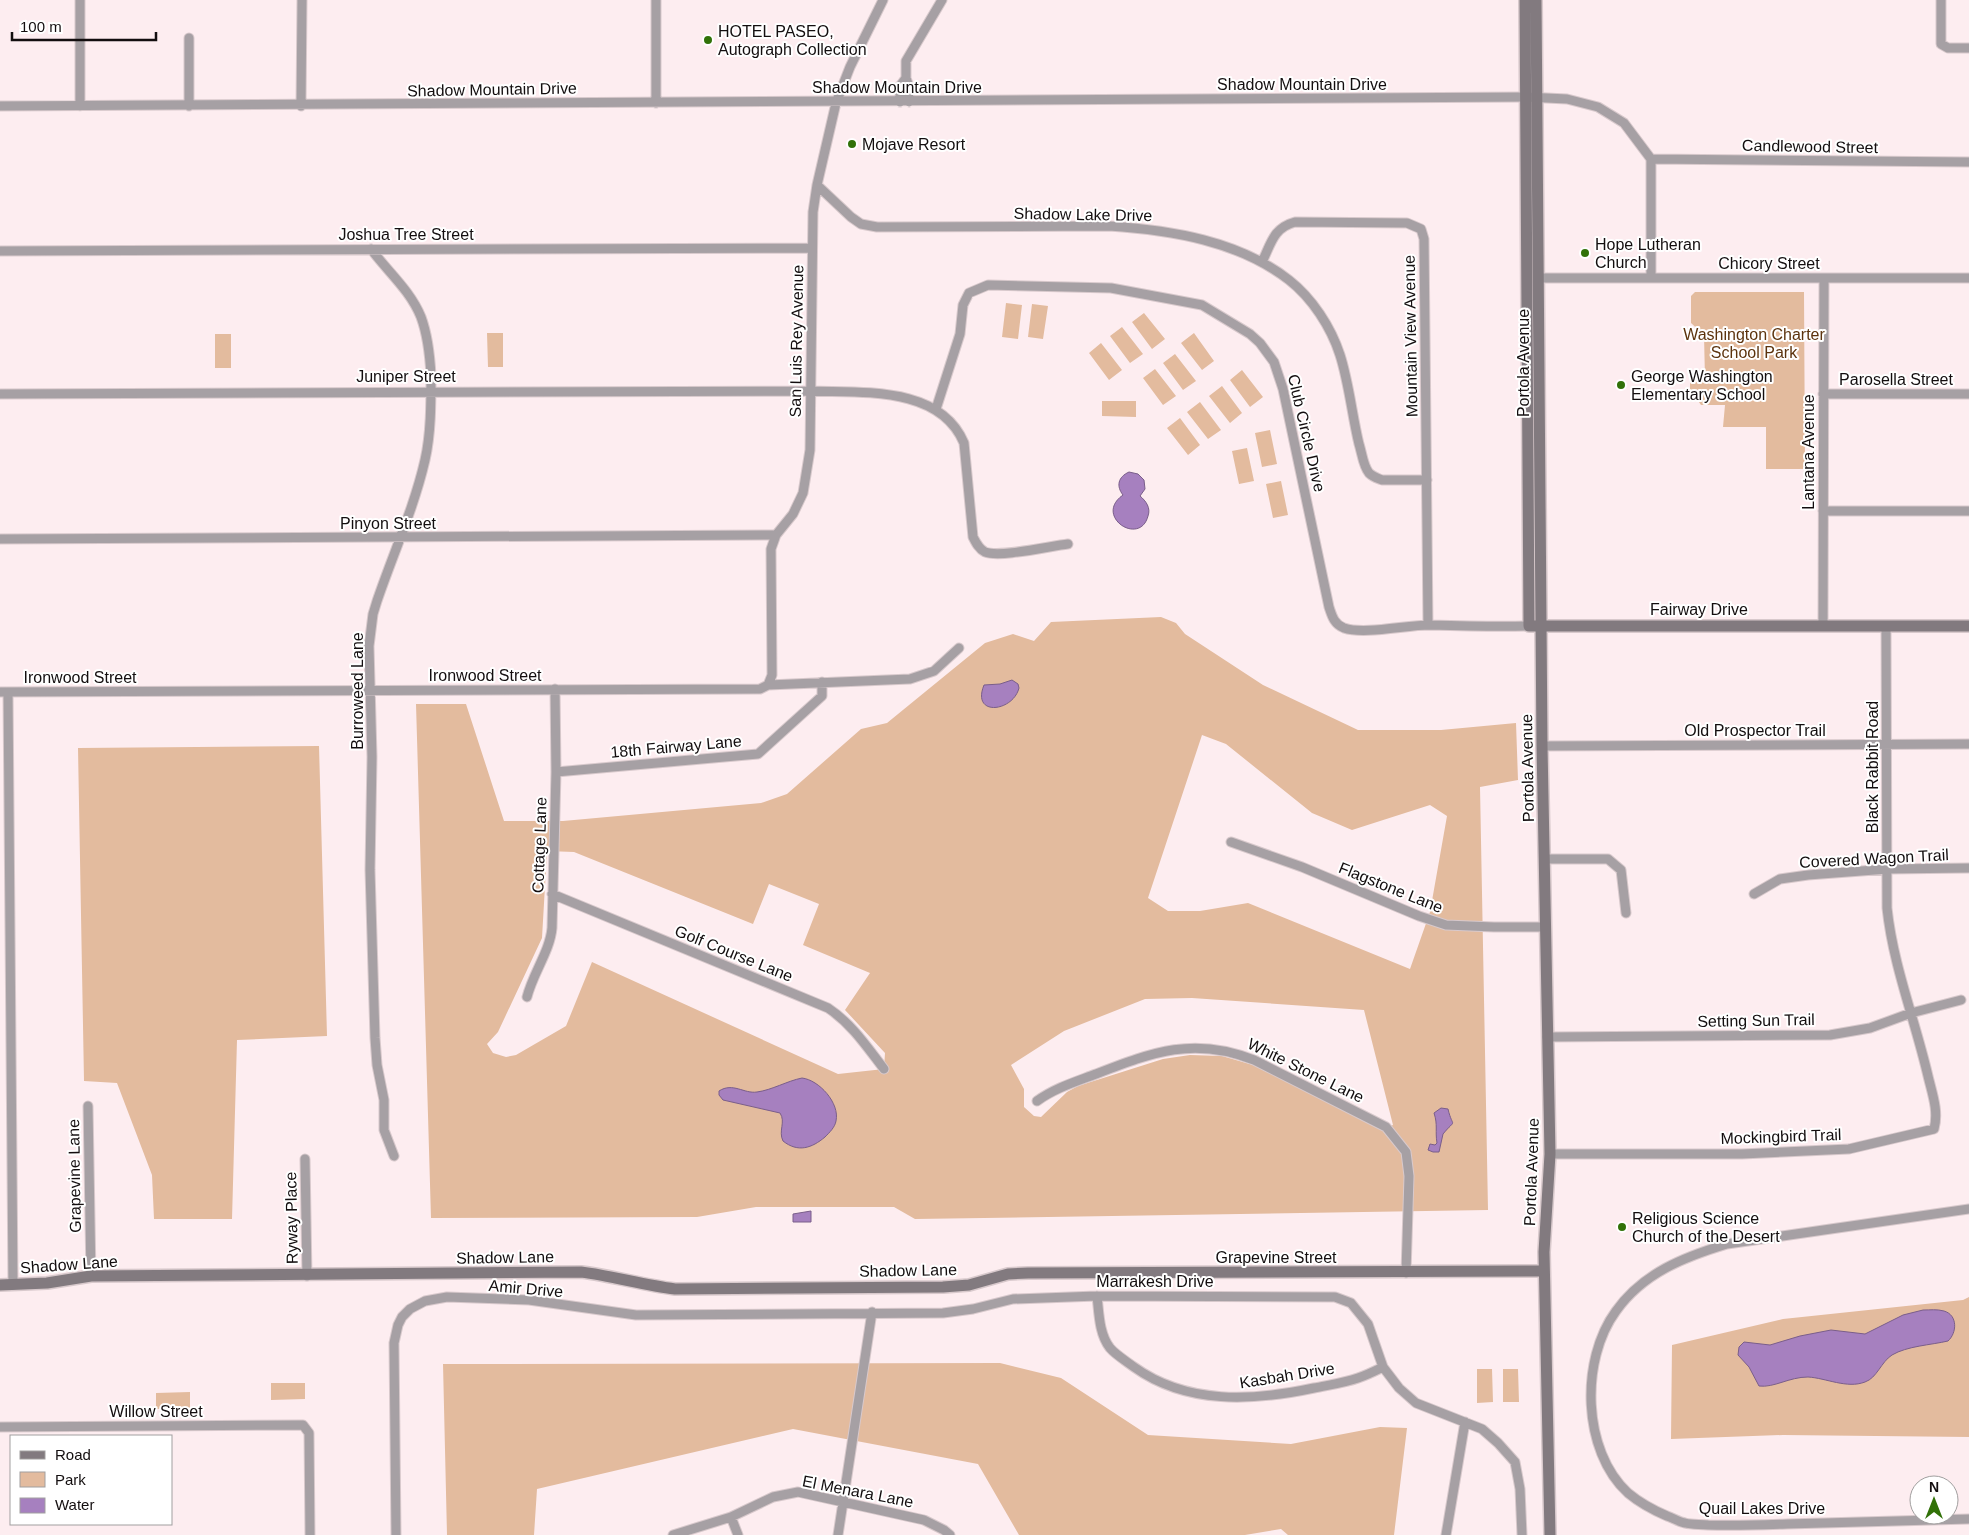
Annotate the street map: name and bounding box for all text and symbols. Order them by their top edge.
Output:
scale bar [12,10,156,42]
text: 100 m [20,18,62,35]
place label: HOTEL PASEO, Autograph Collection [718,23,867,58]
marker: HOTEL PASEO, Autograph Collection [702,34,714,46]
street label: Shadow Mountain Drive [1217,76,1387,93]
street label: Shadow Mountain Drive [812,79,982,96]
street label: Shadow Mountain Drive [407,80,577,99]
place label: Mojave Resort [862,136,966,153]
street label: Candlewood Street [1742,137,1879,156]
marker: Mojave Resort [846,138,858,150]
street label: Shadow Lake Drive [1013,205,1153,224]
street label: Joshua Tree Street [338,226,474,243]
place label: Hope Lutheran Church [1595,236,1701,271]
marker: Hope Lutheran Church [1579,247,1591,259]
street label: Mountain View Avenue [1401,255,1420,417]
street label: Chicory Street [1718,255,1820,272]
street label: San Luis Rey Avenue [787,264,806,417]
street label: Portola Avenue [1515,309,1532,417]
park label: Washington Charter School Park [1683,326,1826,361]
street label: Juniper Street [356,368,456,385]
place label: George Washington Elementary School [1631,368,1773,403]
street label: Parosella Street [1839,371,1953,388]
street label: Club Circle Drive [1285,373,1328,494]
marker: George Washington Elementary School [1615,379,1627,391]
street label: Lantana Avenue [1800,394,1817,510]
street label: Pinyon Street [340,515,437,532]
street label: Fairway Drive [1650,601,1748,618]
street label: Burroweed Lane [349,632,366,750]
street label: Ironwood Street [429,667,542,684]
street label: Ironwood Street [24,669,137,686]
street label: Black Rabbit Road [1864,701,1881,833]
street label: Portola Avenue [1518,714,1537,822]
street label: Old Prospector Trail [1684,722,1826,739]
street label: 18th Fairway Lane [610,732,742,761]
street label: Cottage Lane [529,797,550,893]
street label: Covered Wagon Trail [1799,846,1949,871]
street label: Flagstone Lane [1336,859,1445,916]
street label: Golf Course Lane [672,922,795,985]
street label: Setting Sun Trail [1697,1011,1815,1030]
street label: White Stone Lane [1245,1035,1367,1106]
street label: Portola Avenue [1521,1118,1542,1226]
street label: Grapevine Lane [65,1119,84,1233]
street label: Mockingbird Trail [1720,1126,1842,1147]
street label: Ryway Place [282,1172,301,1264]
place label: Religious Science Church of the Desert [1632,1210,1780,1245]
marker: Religious Science Church of the Desert [1616,1221,1628,1233]
street label: Shadow Lane [456,1248,554,1267]
street label: Grapevine Street [1216,1249,1337,1266]
street label: Shadow Lane [20,1253,119,1276]
street label: Shadow Lane [859,1261,957,1280]
street label: Marrakesh Drive [1096,1273,1214,1290]
street label: Amir Drive [488,1277,564,1300]
street label: Kasbah Drive [1238,1360,1336,1391]
street label: Willow Street [109,1403,203,1420]
legend [10,1435,172,1525]
text: Road [55,1446,91,1463]
text: Park [55,1471,86,1488]
street label: El Menara Lane [801,1472,915,1511]
north arrow [1909,1475,1959,1525]
text: N [1929,1479,1939,1495]
text: Water [55,1496,94,1513]
street label: Quail Lakes Drive [1699,1500,1825,1517]

